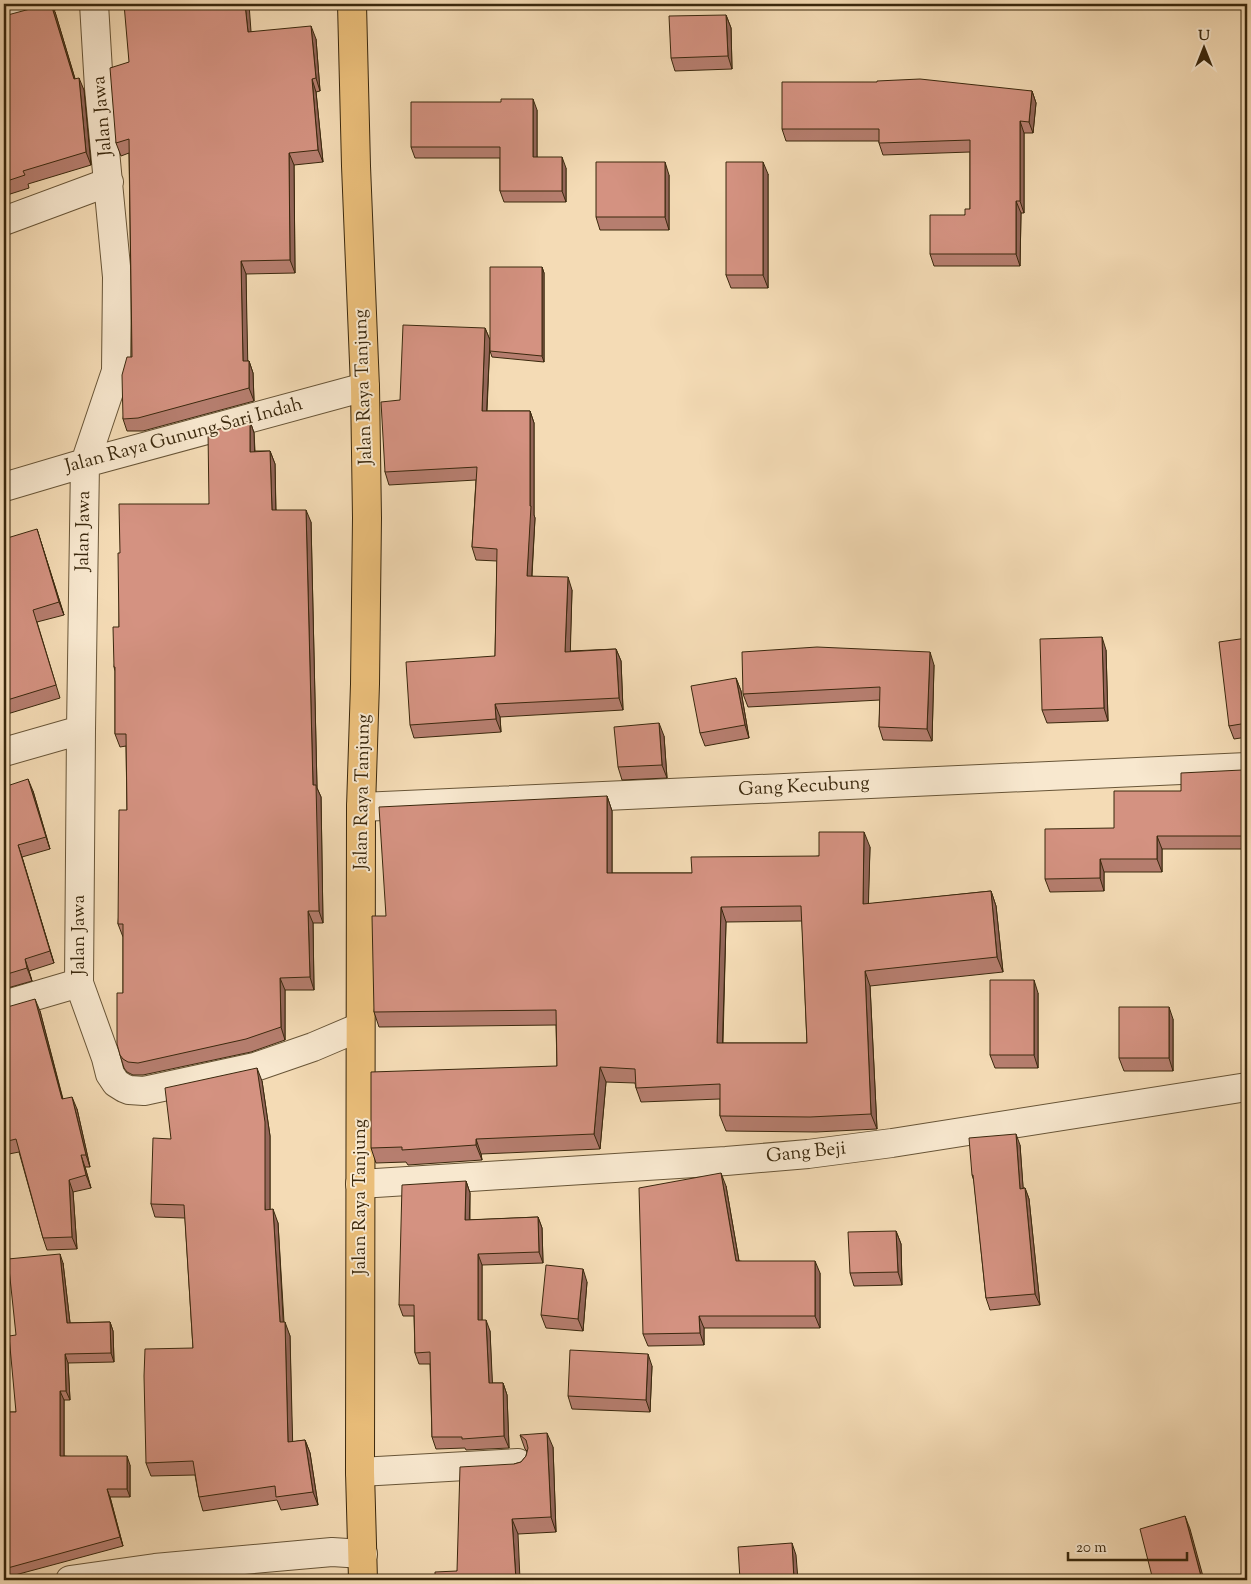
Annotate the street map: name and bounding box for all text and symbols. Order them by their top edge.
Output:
north arrow [1178,22,1228,72]
text: U [1198,27,1210,47]
street label: Jalan Jawa [86,74,120,158]
street label: Jalan Raya Tanjung [348,309,380,466]
street label: Jalan Raya Gunung Sari Indah [61,391,306,481]
street label: Jalan Jawa [70,490,98,573]
street label: Jalan Raya Tanjung [348,714,378,871]
street label: Gang Kecubung [738,770,870,804]
street label: Jalan Jawa [66,894,93,976]
street label: Jalan Raya Tanjung [347,1119,374,1276]
street label: Gang Beji [765,1135,847,1171]
scale bar [1068,1529,1187,1561]
text: 20 m [1076,1538,1107,1559]

